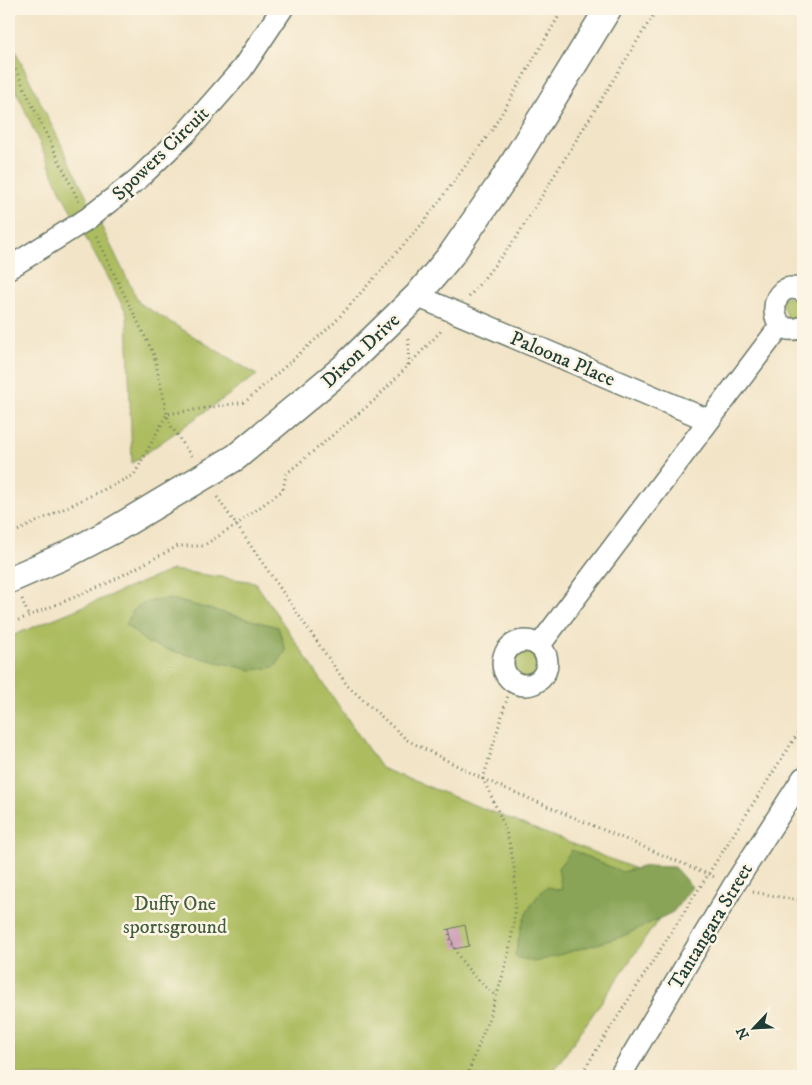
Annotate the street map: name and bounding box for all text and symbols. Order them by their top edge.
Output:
street label: Spowers Circuit [107,102,215,207]
street label: Dixon Drive [316,308,406,394]
street label: Paloona Place [506,326,619,393]
street label: Tantangara Street [664,859,759,995]
park label: Duffy One sportsground [123,892,227,940]
north arrow [730,1002,780,1052]
text: N [732,1024,754,1042]

